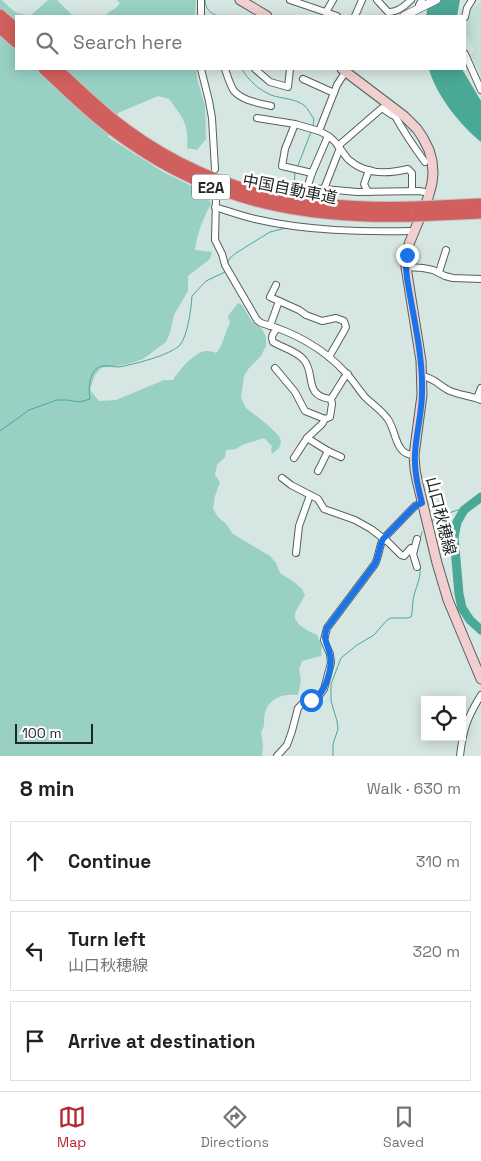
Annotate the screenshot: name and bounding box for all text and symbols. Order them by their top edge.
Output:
search box [15,15,466,70]
icon: search [33,29,61,57]
text: Search here [73,30,183,55]
street label: 中国自動車道 [241,170,339,208]
road number: E2A [192,174,230,200]
route end [396,244,419,267]
street label: 山口秋穂線 [421,475,461,557]
route start [300,689,323,712]
map controls [421,696,466,741]
button: locate [421,696,466,741]
scale bar [15,721,92,744]
text: 100 m [22,724,61,742]
text: 8 min [20,775,74,802]
text: Walk · 630 m [367,778,461,799]
icon: ahead [21,847,49,875]
text: Continue [68,849,151,874]
text: 310 m [416,851,460,872]
text: Turn left [68,927,146,952]
icon: left [21,937,49,965]
text: 320 m [413,941,460,962]
text: 山口秋穂線 [68,955,148,976]
icon: arrive [21,1027,49,1055]
text: Arrive at destination [68,1029,256,1054]
tab: Map [57,1103,86,1151]
tab: Directions [200,1103,269,1151]
tab: Saved [383,1103,424,1151]

